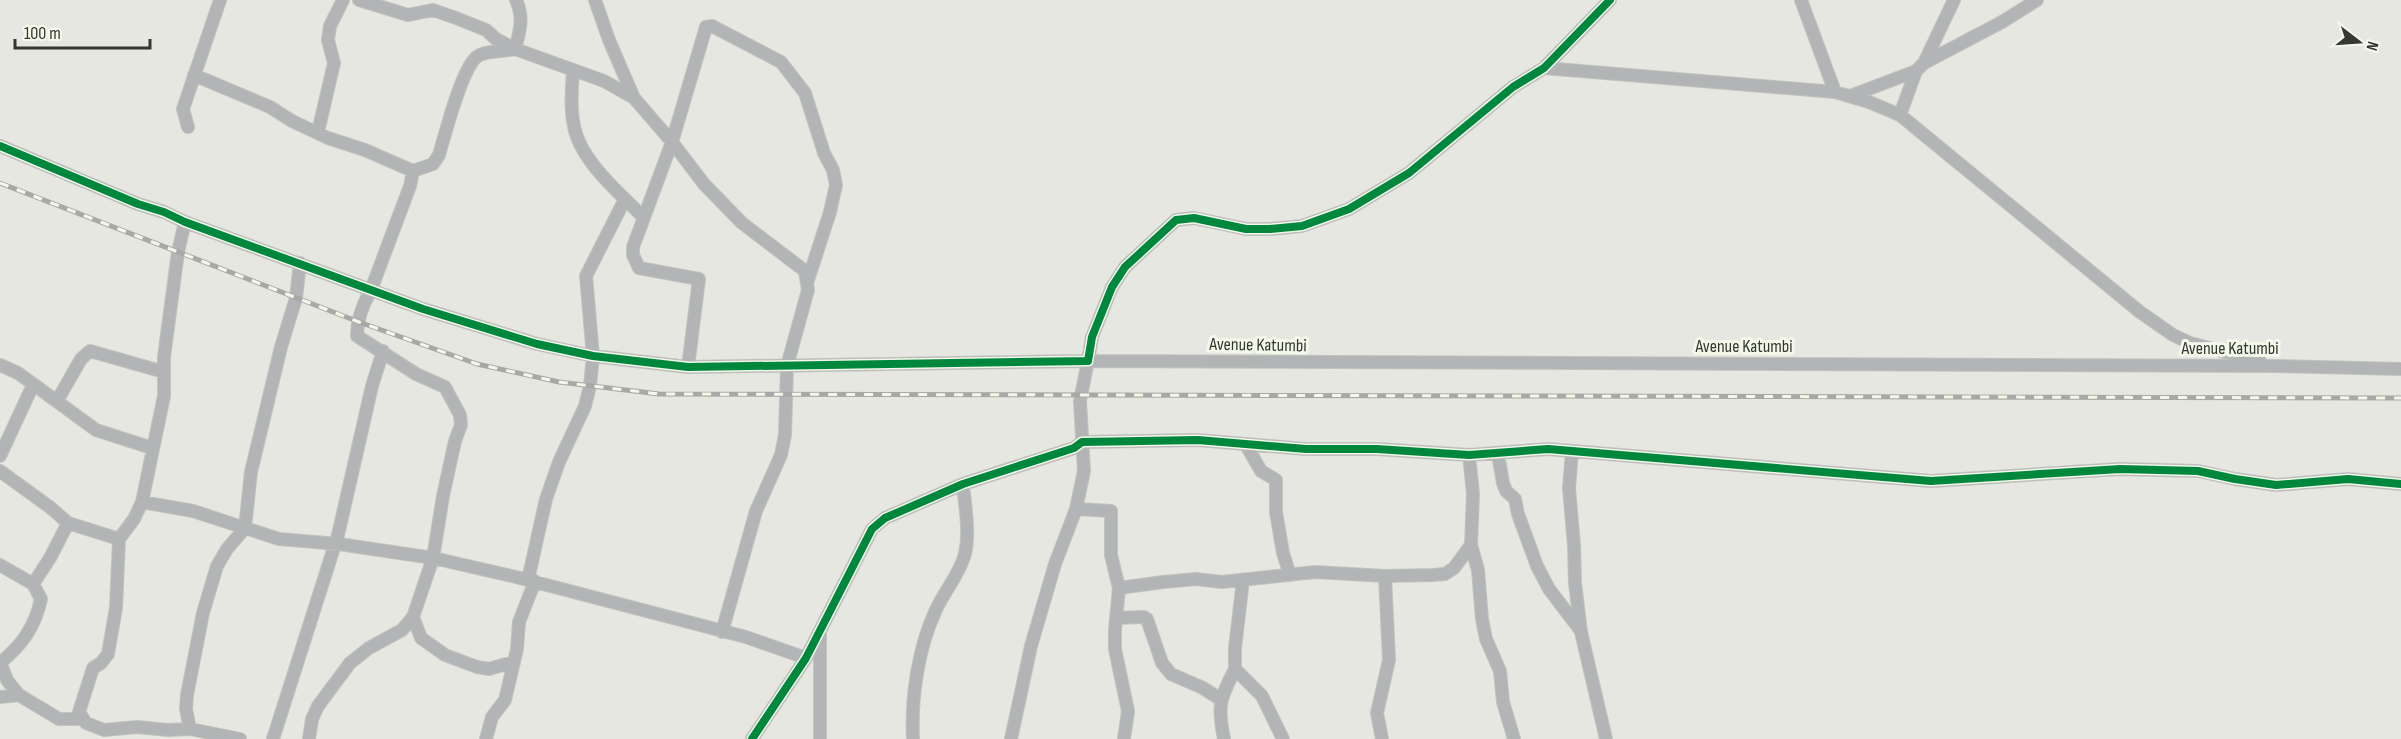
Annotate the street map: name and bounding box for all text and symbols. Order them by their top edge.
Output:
scale bar [15,12,150,50]
north arrow [2329,12,2389,72]
text: 100 m [24,23,61,44]
text: N [2362,39,2382,53]
street label: Avenue Katumbi [1208,334,1307,356]
street label: Avenue Katumbi [1694,336,1793,357]
street label: Avenue Katumbi [2180,338,2279,359]

